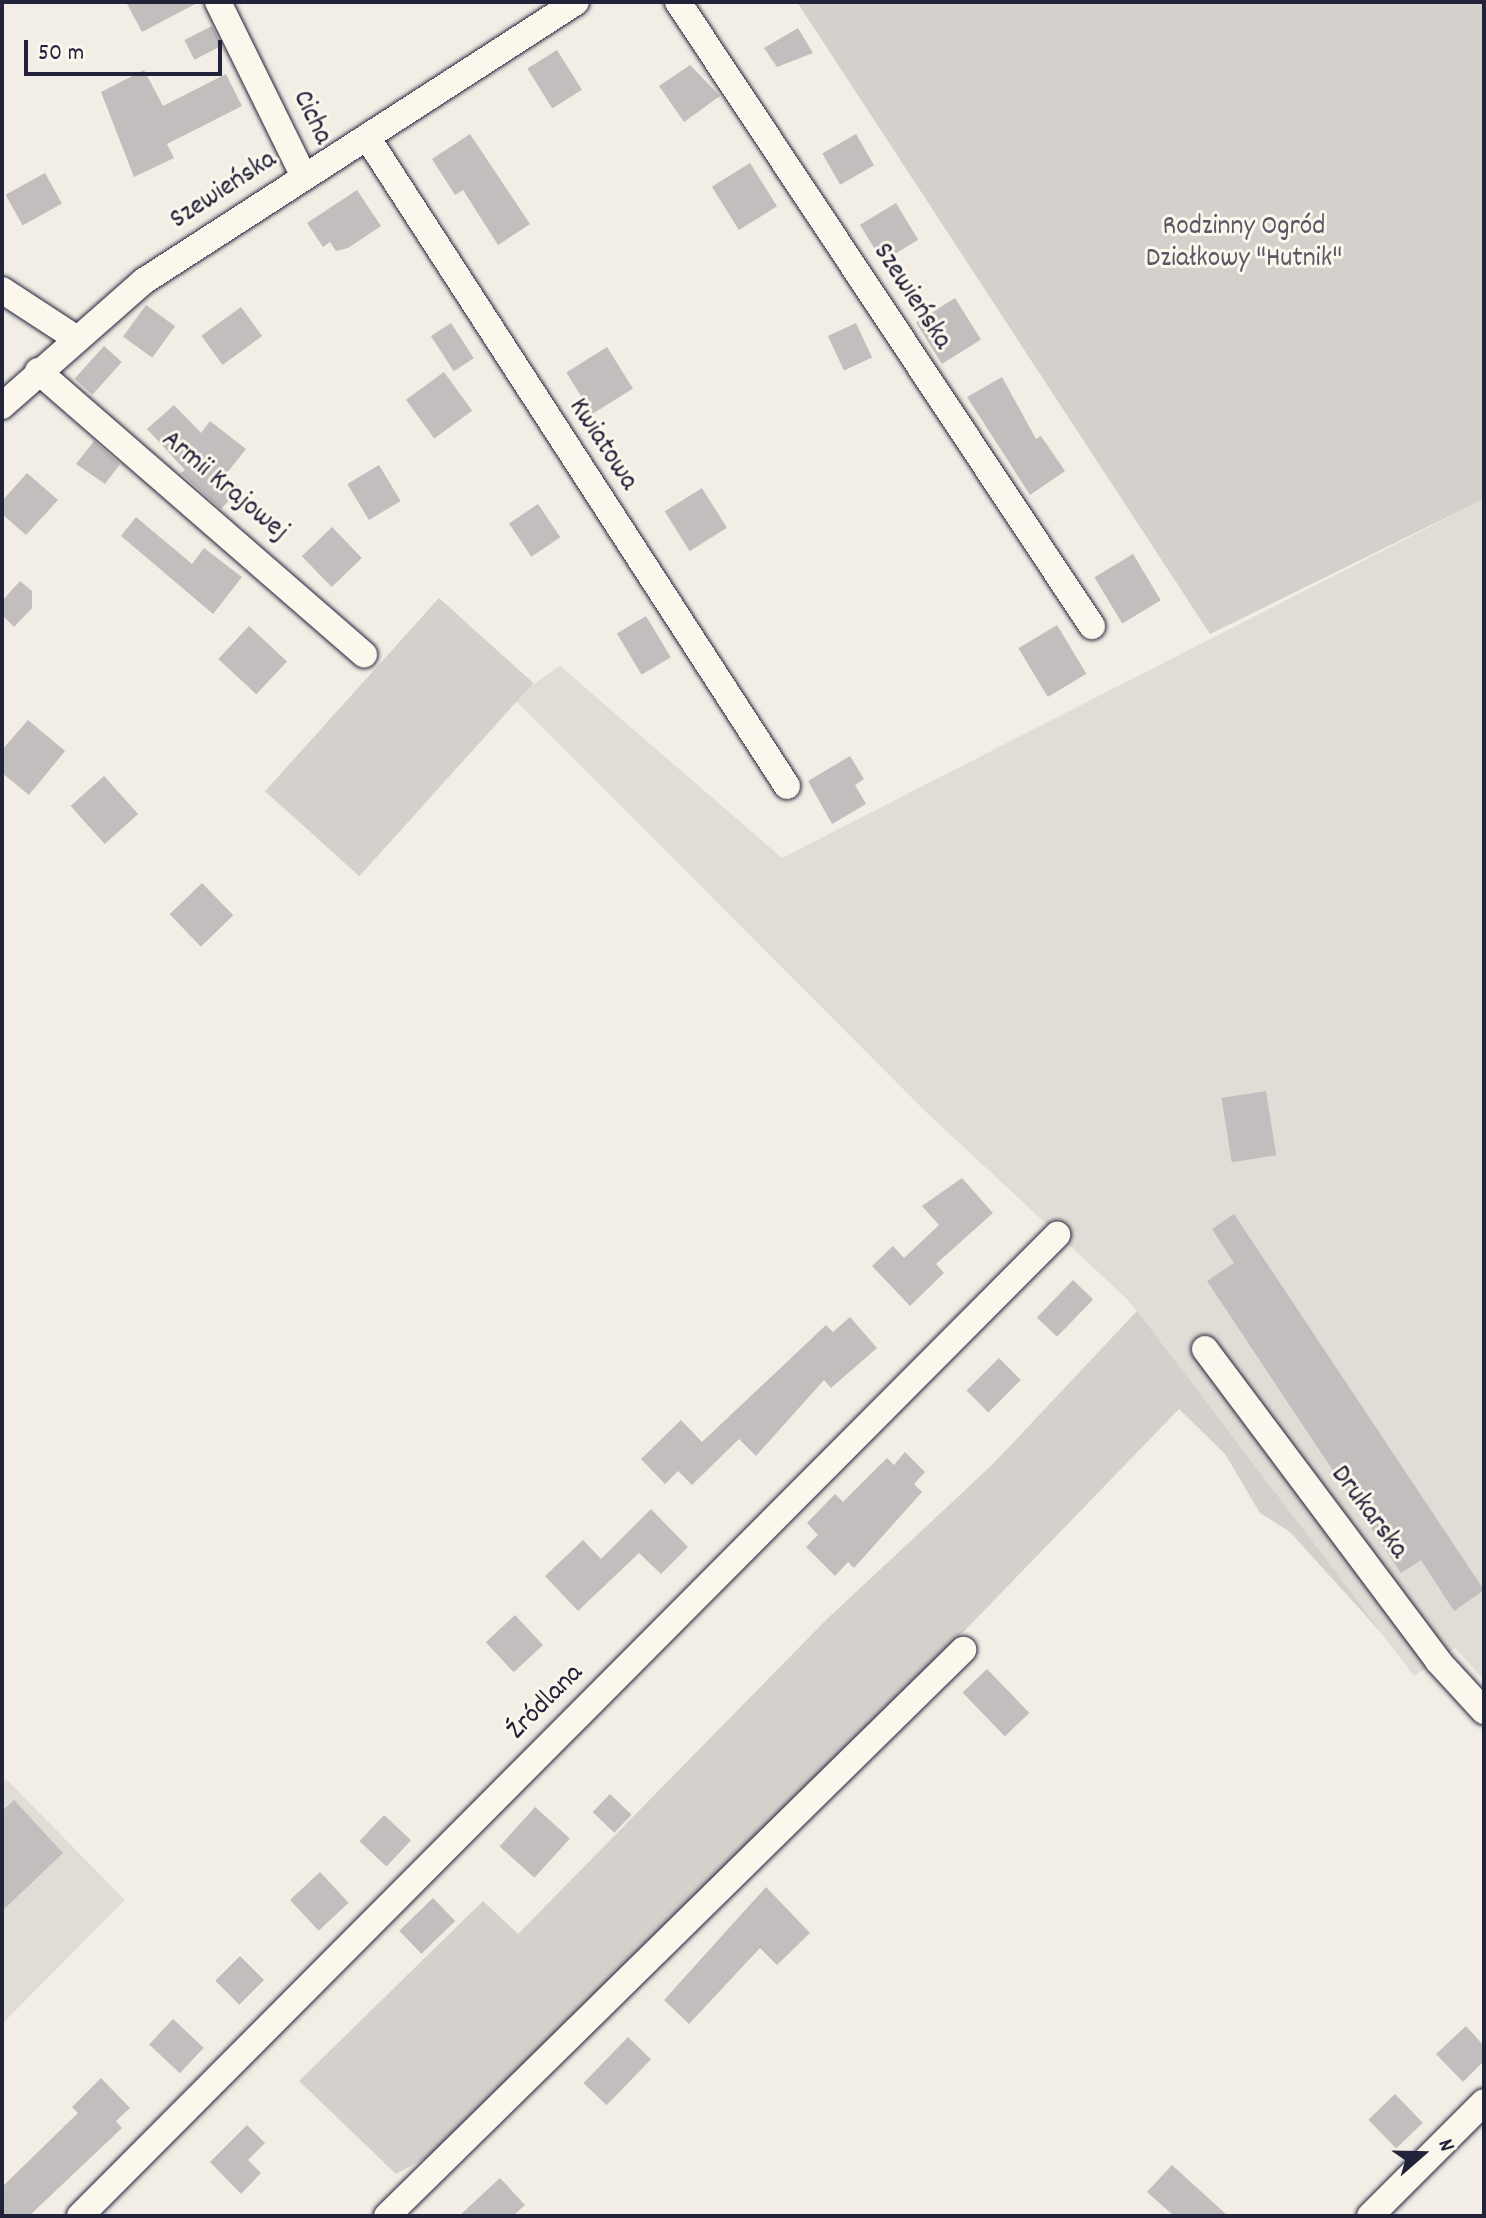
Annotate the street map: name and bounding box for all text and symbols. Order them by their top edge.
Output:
scale bar [28,24,226,74]
text: 50 m [38,37,84,71]
street label: Cicha [284,85,338,151]
street label: Szewieńska [164,144,284,238]
park label: Rodzinny Ogród Działkowy "Hutnik" [1146,211,1342,277]
street label: Szewieńska [864,237,958,357]
street label: Kwiatowa [560,393,644,497]
street label: Armii Krajowej [154,424,294,550]
street label: Drukarska [1322,1460,1414,1566]
street label: Źródlana [501,1658,591,1748]
north arrow [1382,2114,1462,2194]
text: N [1429,2135,1461,2156]

